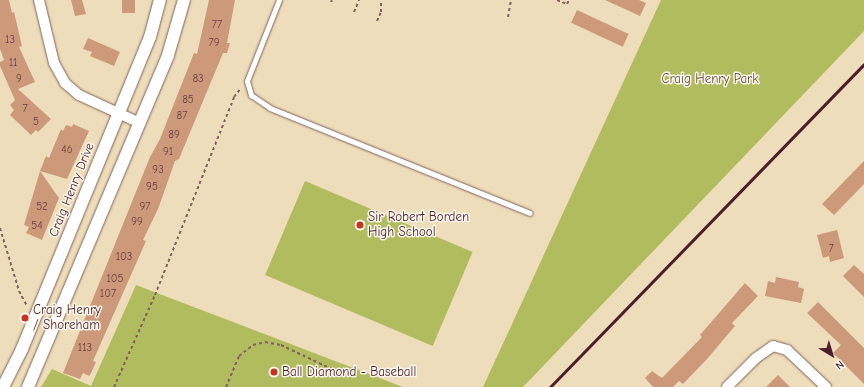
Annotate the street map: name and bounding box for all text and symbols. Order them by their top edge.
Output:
house number: 77 [212,18,222,32]
house number: 13 [5,33,15,47]
house number: 79 [208,36,220,50]
house number: 11 [9,56,17,70]
park label: Craig Henry Park [661,71,759,87]
house number: 9 [16,72,22,86]
house number: 83 [192,72,204,86]
house number: 85 [182,93,194,107]
house number: 7 [22,102,28,116]
house number: 87 [177,109,187,123]
house number: 5 [33,115,39,129]
house number: 89 [168,128,180,142]
street label: Craig Henry Drive [46,141,98,239]
house number: 46 [61,143,73,157]
house number: 91 [163,145,173,159]
house number: 93 [152,163,164,177]
house number: 95 [146,180,158,194]
house number: 52 [36,200,48,214]
house number: 97 [139,200,151,214]
place label: Sir Robert Borden High School [368,210,469,241]
house number: 99 [131,215,143,229]
house number: 54 [31,219,43,233]
marker: Sir Robert Borden High School [355,220,365,230]
house number: 7 [828,242,834,256]
house number: 103 [116,250,132,264]
house number: 105 [106,272,124,286]
house number: 107 [100,287,116,301]
place label: Craig Henry / Shoreham [33,303,101,334]
marker: Craig Henry / Shoreham [20,313,30,323]
north arrow [812,335,852,375]
house number: 113 [78,341,92,355]
text: N [833,358,847,372]
place label: Ball Diamond - Baseball [282,364,416,380]
marker: Ball Diamond - Baseball [269,367,279,377]

